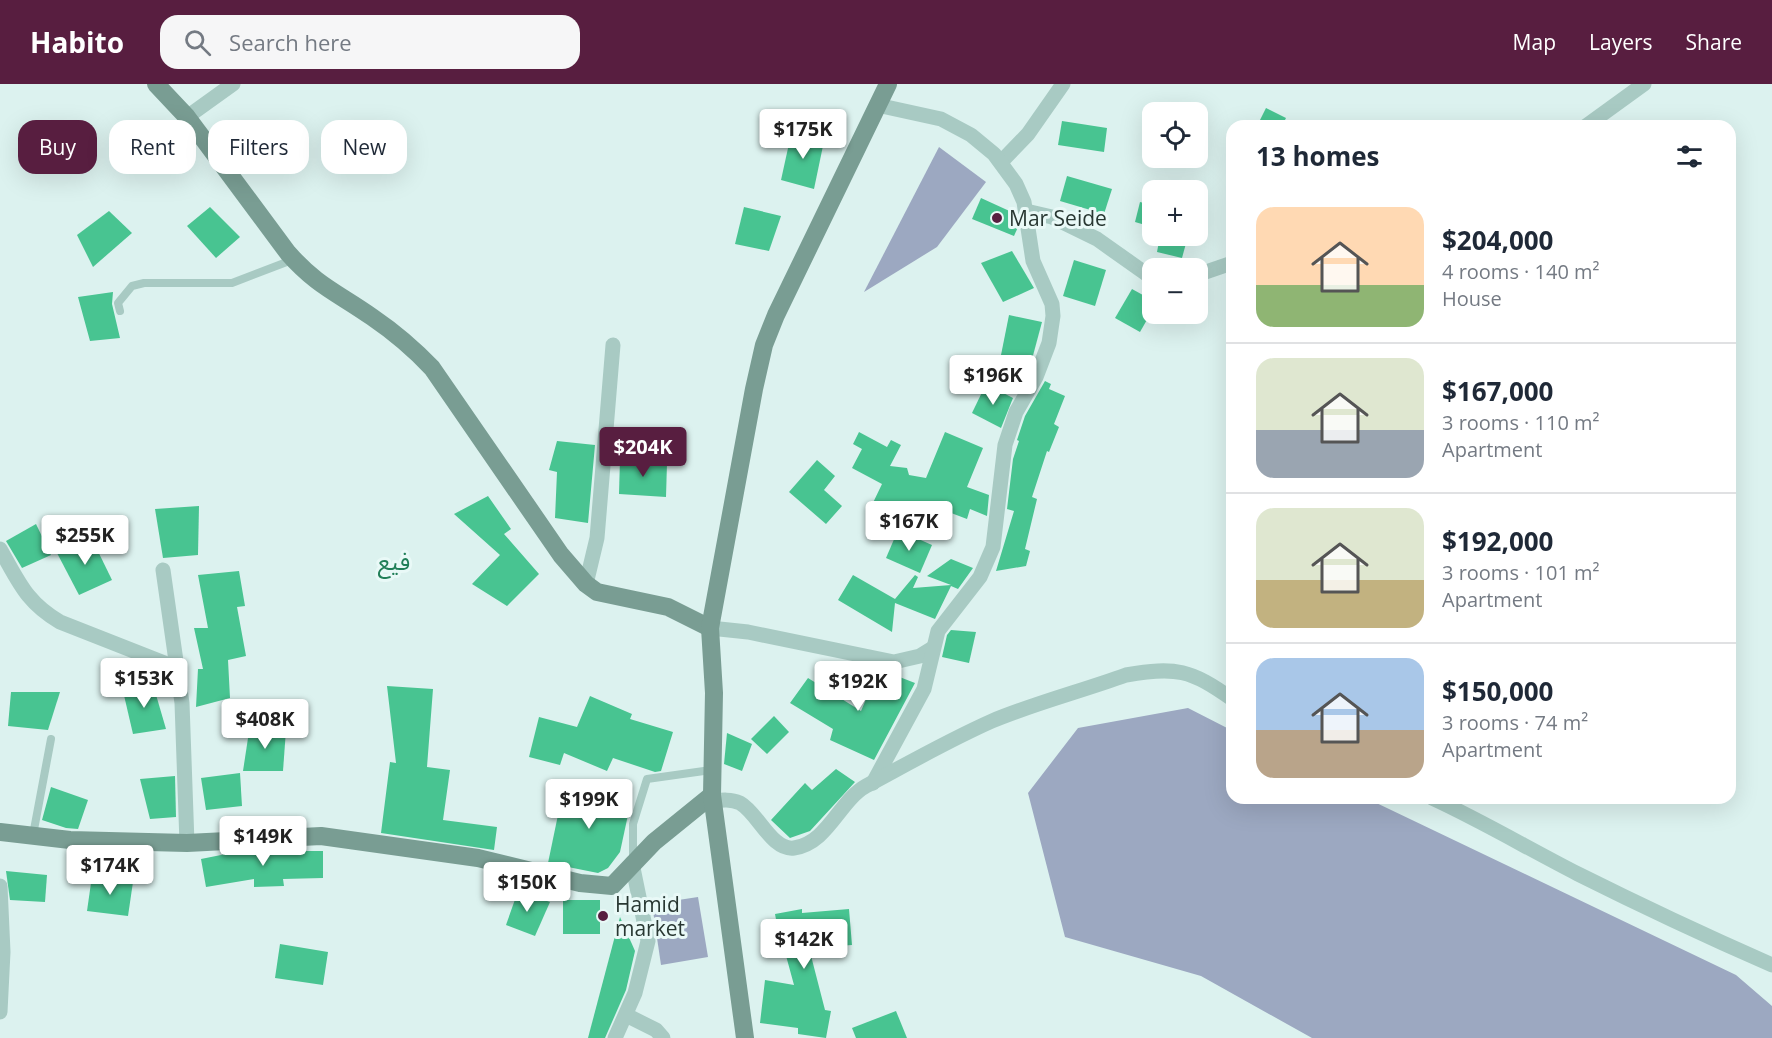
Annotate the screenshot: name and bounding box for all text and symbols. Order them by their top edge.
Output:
search box [160,15,580,69]
text: Habito [30,23,124,61]
icon: search [181,26,214,59]
text: Search here [229,27,352,57]
text: Map [1513,28,1556,56]
text: Layers [1589,28,1653,56]
text: Share [1686,28,1742,56]
map controls [1142,102,1208,324]
button: locate [1142,102,1208,168]
pin: $175K [761,109,845,160]
text: $175K [773,115,833,142]
chip: Buy [18,120,97,174]
chip: Rent [109,120,196,174]
chip: Filters [208,120,309,174]
chip: New [321,120,407,174]
text: 13 homes [1256,138,1380,174]
icon: filters [1673,140,1706,173]
button: + [1142,180,1208,246]
place label: Mar Seide [1009,204,1107,232]
marker: Mar Seide [990,211,1004,225]
text: $204,000 [1442,222,1553,258]
icon: home [1304,231,1376,303]
button: − [1142,258,1208,324]
text: 4 rooms · 140 m² [1442,258,1600,285]
text: House [1442,285,1502,312]
pin: $196K [951,355,1035,406]
text: $196K [963,361,1023,388]
text: $167,000 [1442,373,1553,409]
icon: home [1304,382,1376,454]
text: 3 rooms · 110 m² [1442,409,1600,436]
pin: $204K [601,427,685,478]
text: $204K [613,433,673,460]
text: Apartment [1442,436,1542,463]
pin: $167K [867,501,951,552]
text: $167K [879,507,939,534]
pin: $255K [43,515,127,566]
text: $255K [55,521,115,548]
text: $192,000 [1442,523,1553,559]
icon: home [1304,532,1376,604]
district label: فيع [378,544,410,579]
text: 3 rooms · 101 m² [1442,559,1600,586]
text: Apartment [1442,586,1542,613]
pin: $153K [102,658,186,709]
pin: $192K [816,661,900,712]
text: $153K [114,664,174,691]
text: $192K [828,667,888,694]
text: $150,000 [1442,673,1553,709]
icon: home [1304,682,1376,754]
pin: $408K [223,699,307,750]
text: $408K [235,705,295,732]
text: 3 rooms · 74 m² [1442,709,1588,736]
text: Apartment [1442,736,1542,763]
pin: $199K [547,779,631,830]
text: $199K [559,785,619,812]
pin: $149K [221,816,305,867]
text: $149K [233,822,293,849]
pin: $174K [68,845,152,896]
text: $174K [80,851,140,878]
pin: $150K [485,862,569,913]
text: $150K [497,868,557,895]
place label: Hamid market [615,890,685,942]
marker: Hamid market [596,909,610,923]
pin: $142K [762,919,846,970]
text: $142K [774,925,834,952]

